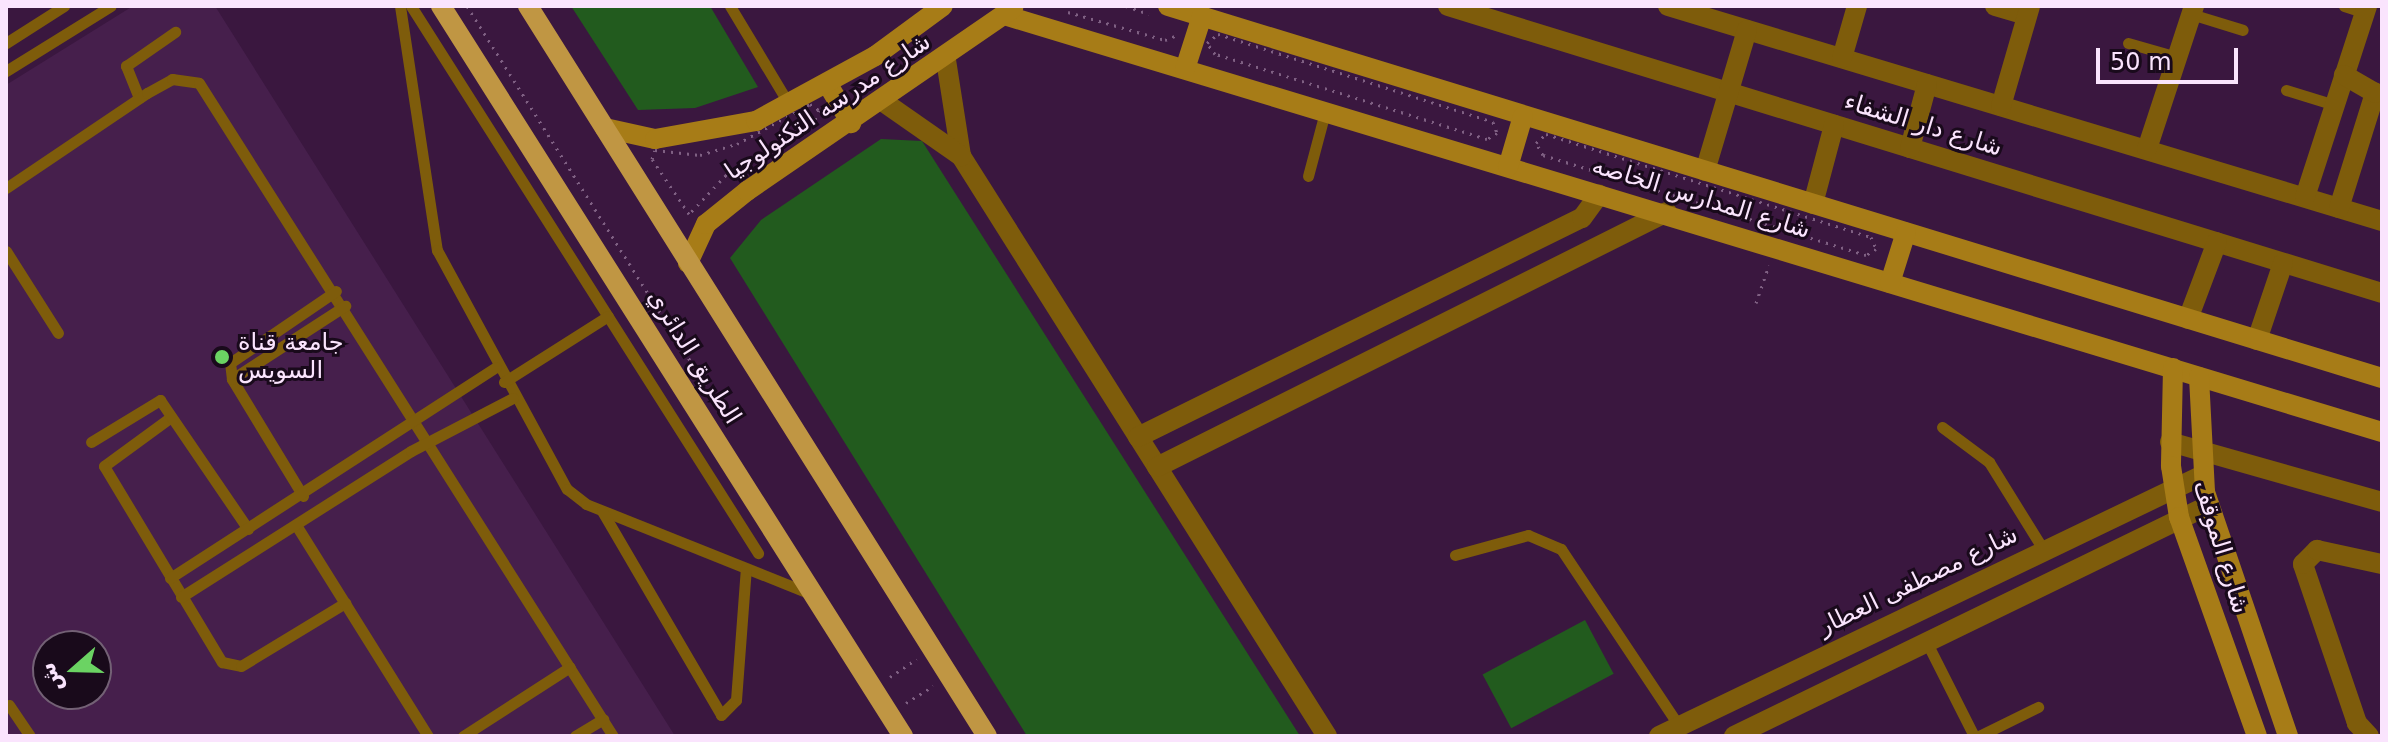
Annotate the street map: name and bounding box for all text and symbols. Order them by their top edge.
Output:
street label: شارع مدرسه التكنولوجيا [720,27,936,187]
scale bar [2100,32,2242,82]
text: 50 m [2110,48,2172,76]
street label: شارع دار الشفاء [1841,87,2005,163]
street label: شارع المدارس الخاصه [1588,151,1814,245]
street label: الطريق الدائري [641,284,747,430]
place label: جامعة قناة السويس [238,329,344,385]
marker: جامعة قناة السويس [213,348,231,366]
street label: شارع الموقف [2187,477,2255,617]
street label: شارع مصطفى العطار [1814,520,2022,642]
north arrow [32,630,112,710]
text: ش [34,659,68,696]

